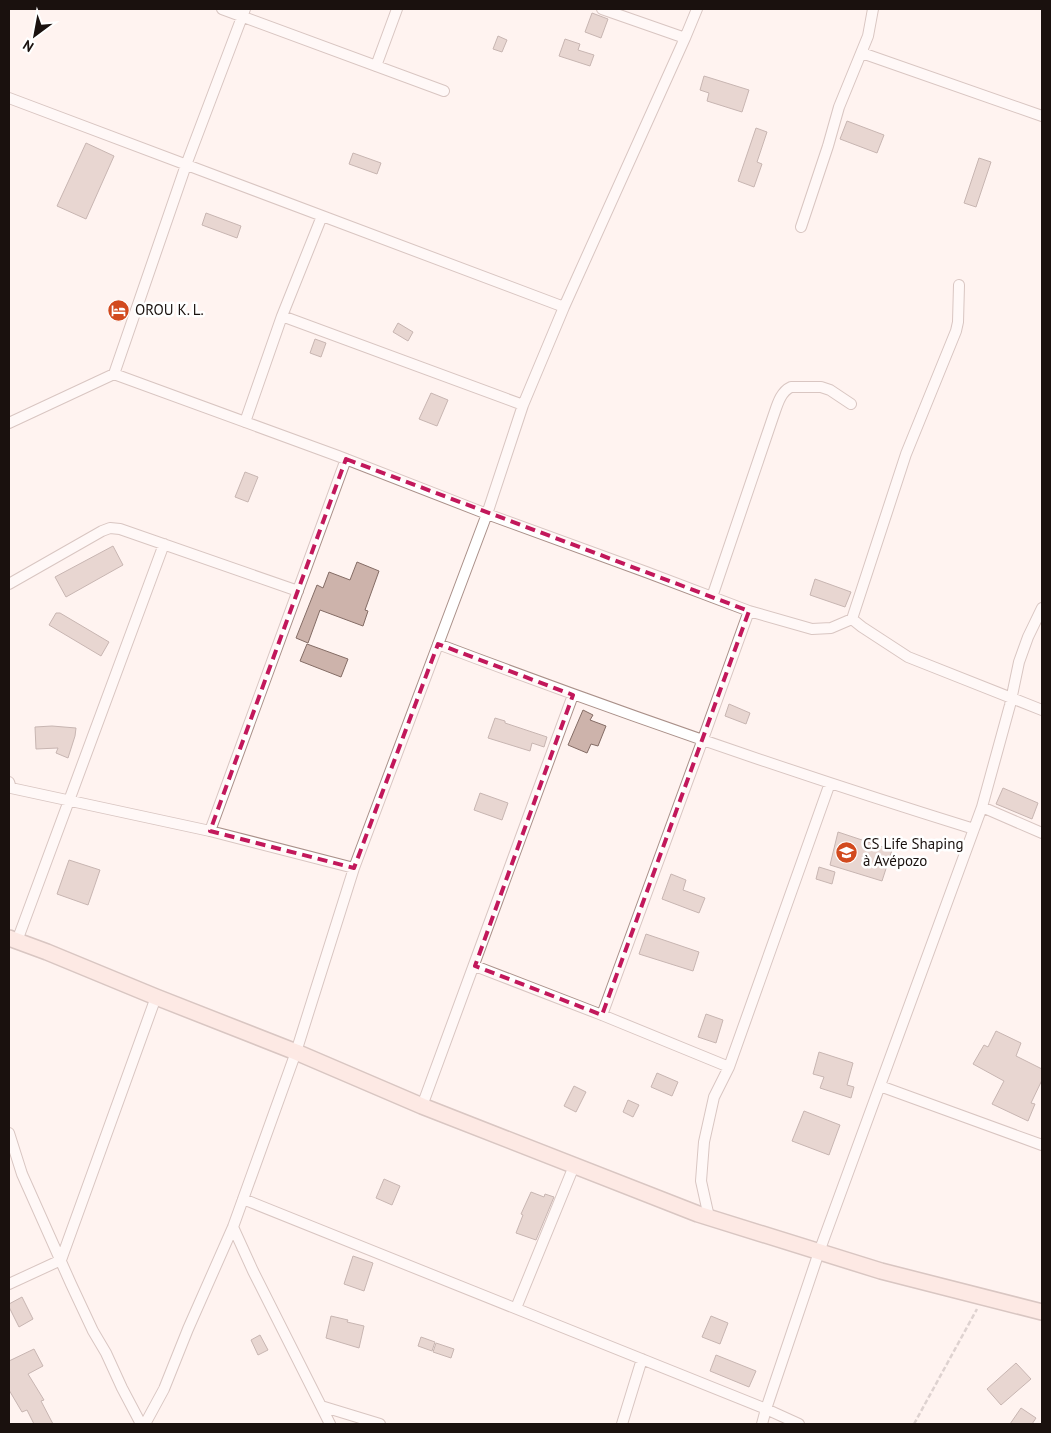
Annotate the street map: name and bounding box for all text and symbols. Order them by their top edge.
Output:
north arrow [10,10,60,60]
text: N [19,36,37,56]
hotel icon: OROU K. L. [107,298,131,322]
place label: OROU K. L. [135,300,204,319]
place label: CS Life Shaping à Avépozo [863,834,964,870]
school or university icon: CS Life Shaping à Avépozo [835,841,859,865]

